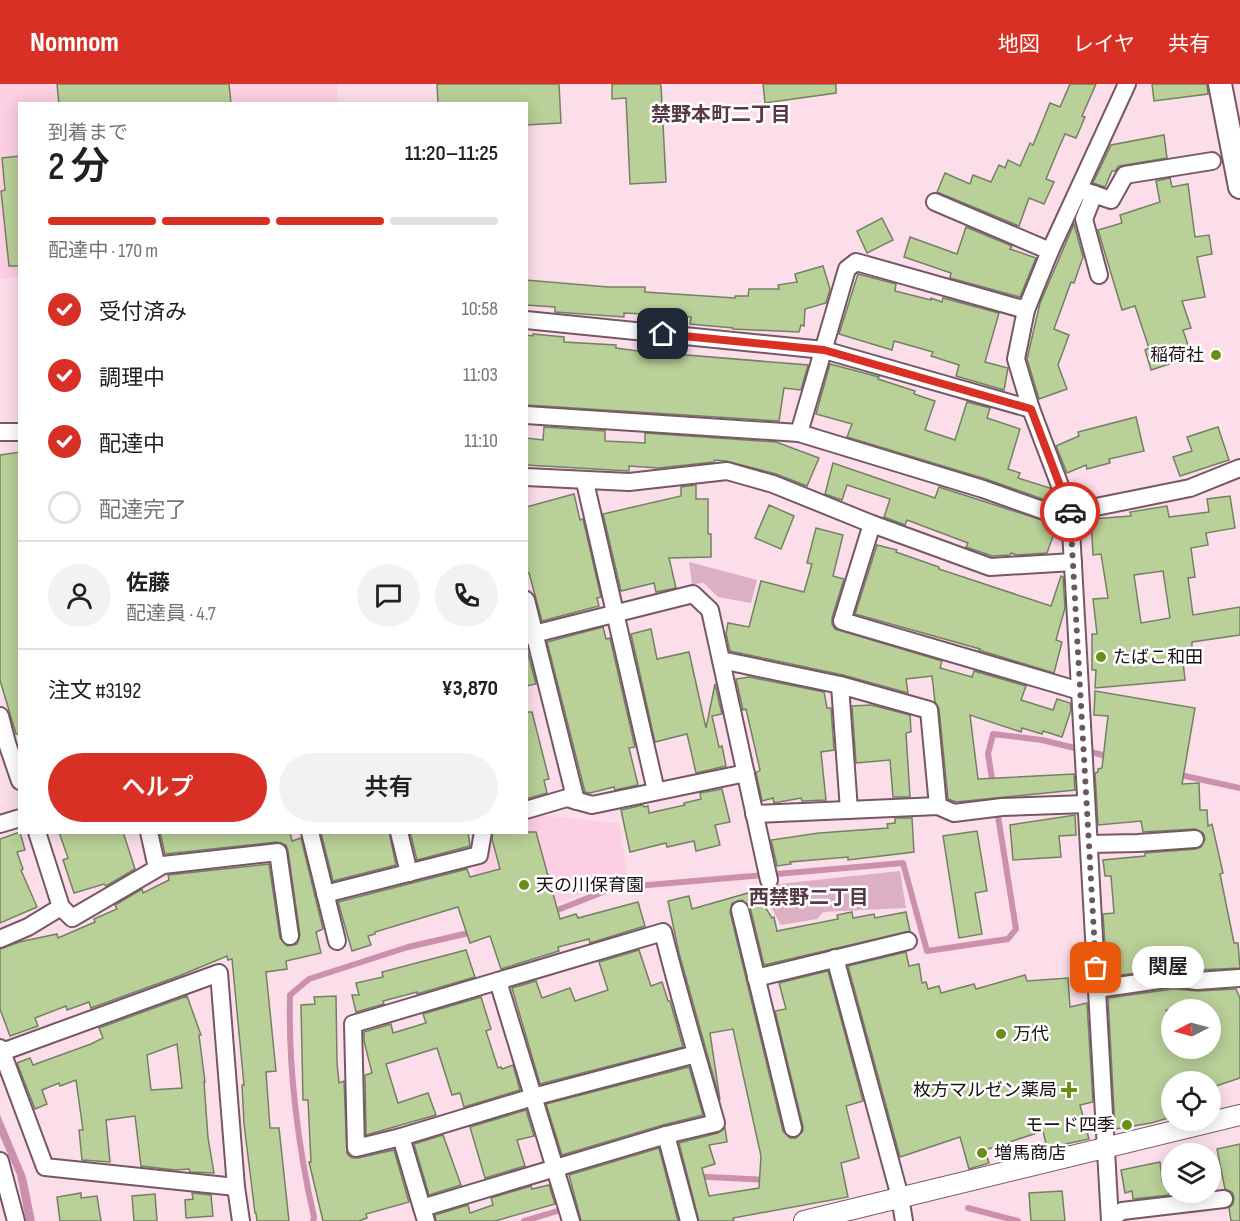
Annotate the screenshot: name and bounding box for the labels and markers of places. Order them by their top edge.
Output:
pin [637,308,688,359]
place label: 稲荷社 [1150,345,1204,366]
marker: 稲荷社 [1209,348,1223,362]
place label: たばこ和田 [1113,647,1203,668]
marker: たばこ和田 [1094,650,1108,664]
place label: 天の川保育園 [536,875,644,896]
marker: 天の川保育園 [517,878,531,892]
pin [1070,942,1121,993]
callout: 関屋 [1132,947,1204,989]
place label: 万代 [1013,1024,1049,1045]
marker: 万代 [994,1027,1008,1041]
place label: 枚方マルゼン薬局 [913,1080,1057,1101]
marker: 枚方マルゼン薬局 [1062,1083,1076,1097]
place label: モード四季 [1025,1115,1115,1136]
marker: モード四季 [1120,1118,1134,1132]
place label: 増馬商店 [994,1143,1066,1164]
marker: 増馬商店 [975,1146,989,1160]

